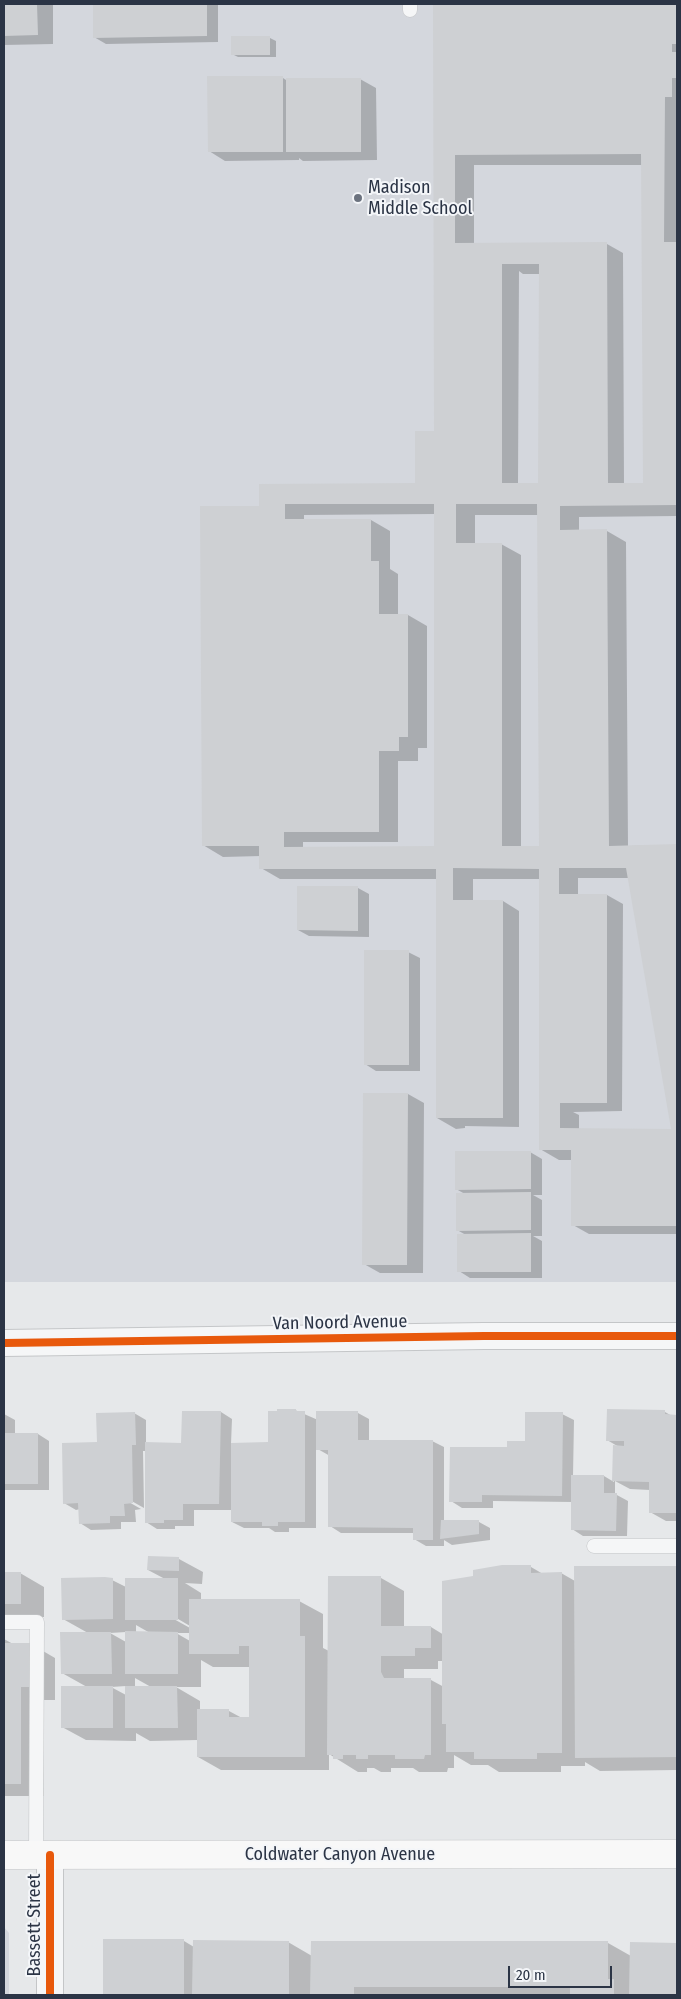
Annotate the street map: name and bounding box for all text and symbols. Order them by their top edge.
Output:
place label: Madison Middle School [368,177,472,220]
marker: Madison Middle School [352,192,364,204]
street label: Van Noord Avenue [273,1311,407,1335]
street label: Coldwater Canyon Avenue [245,1844,435,1866]
street label: Bassett Street [24,1874,46,1976]
scale bar [511,1956,615,1988]
text: 20 m [516,1966,546,1984]

